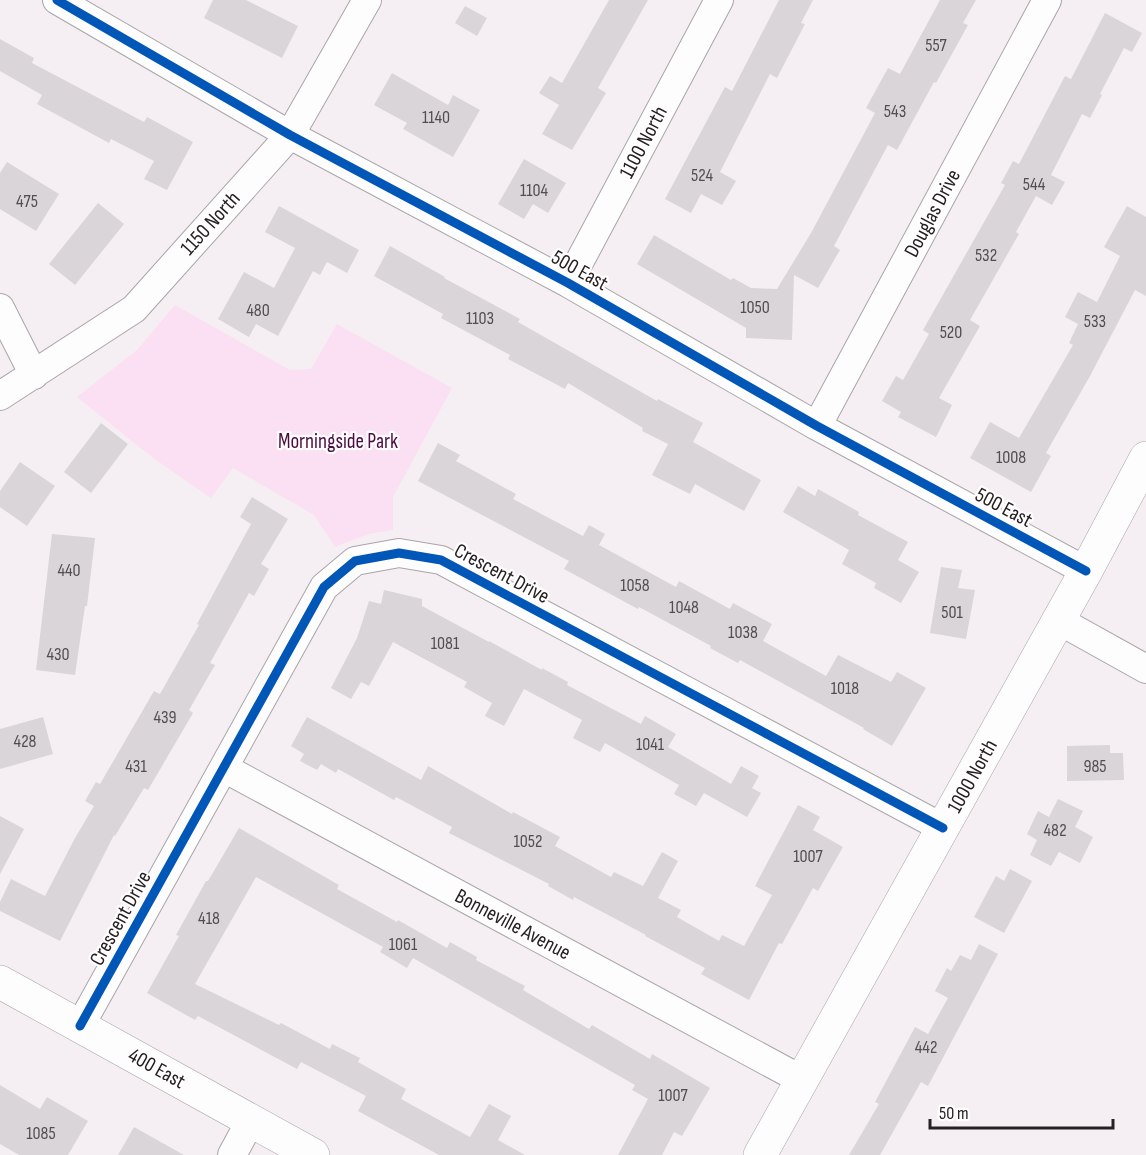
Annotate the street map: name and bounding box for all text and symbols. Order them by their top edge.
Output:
house number: 557 [925,35,948,56]
house number: 543 [884,101,906,122]
street label: 1100 North [614,102,673,182]
house number: 1140 [422,107,450,128]
house number: 524 [691,165,713,186]
street label: Douglas Drive [899,165,966,261]
house number: 544 [1023,174,1046,195]
house number: 1104 [520,180,549,201]
street label: 1150 North [175,186,245,260]
house number: 475 [16,191,38,212]
street label: 500 East [547,245,612,296]
house number: 532 [975,245,997,266]
house number: 1050 [740,297,770,318]
house number: 480 [246,300,270,321]
house number: 1103 [466,308,494,329]
house number: 533 [1084,311,1106,332]
house number: 520 [940,322,962,343]
park label: Morningside Park [278,429,398,454]
house number: 1008 [996,447,1026,468]
street label: 500 East [971,482,1037,533]
street label: Crescent Drive [450,538,554,609]
house number: 440 [57,560,81,581]
house number: 1058 [620,575,650,596]
house number: 1048 [669,597,699,618]
house number: 501 [941,602,963,623]
house number: 1038 [728,622,758,643]
house number: 1081 [431,633,460,654]
house number: 430 [46,644,70,665]
house number: 1018 [831,678,859,699]
house number: 439 [153,707,177,728]
house number: 428 [14,731,37,752]
house number: 1041 [636,734,665,755]
street label: 1000 North [942,735,1003,817]
house number: 431 [125,756,147,777]
house number: 985 [1083,756,1107,777]
house number: 482 [1043,820,1067,841]
house number: 1052 [514,831,542,852]
house number: 1007 [793,846,824,867]
street label: Crescent Drive [84,867,157,970]
street label: Bonneville Avenue [451,884,575,965]
house number: 418 [198,908,220,929]
house number: 1061 [389,934,418,955]
house number: 442 [915,1037,937,1058]
street label: 400 East [124,1043,190,1094]
house number: 1007 [658,1085,689,1106]
scale bar [930,1092,1113,1130]
text: 50 m [939,1103,969,1124]
house number: 1085 [26,1123,56,1144]

